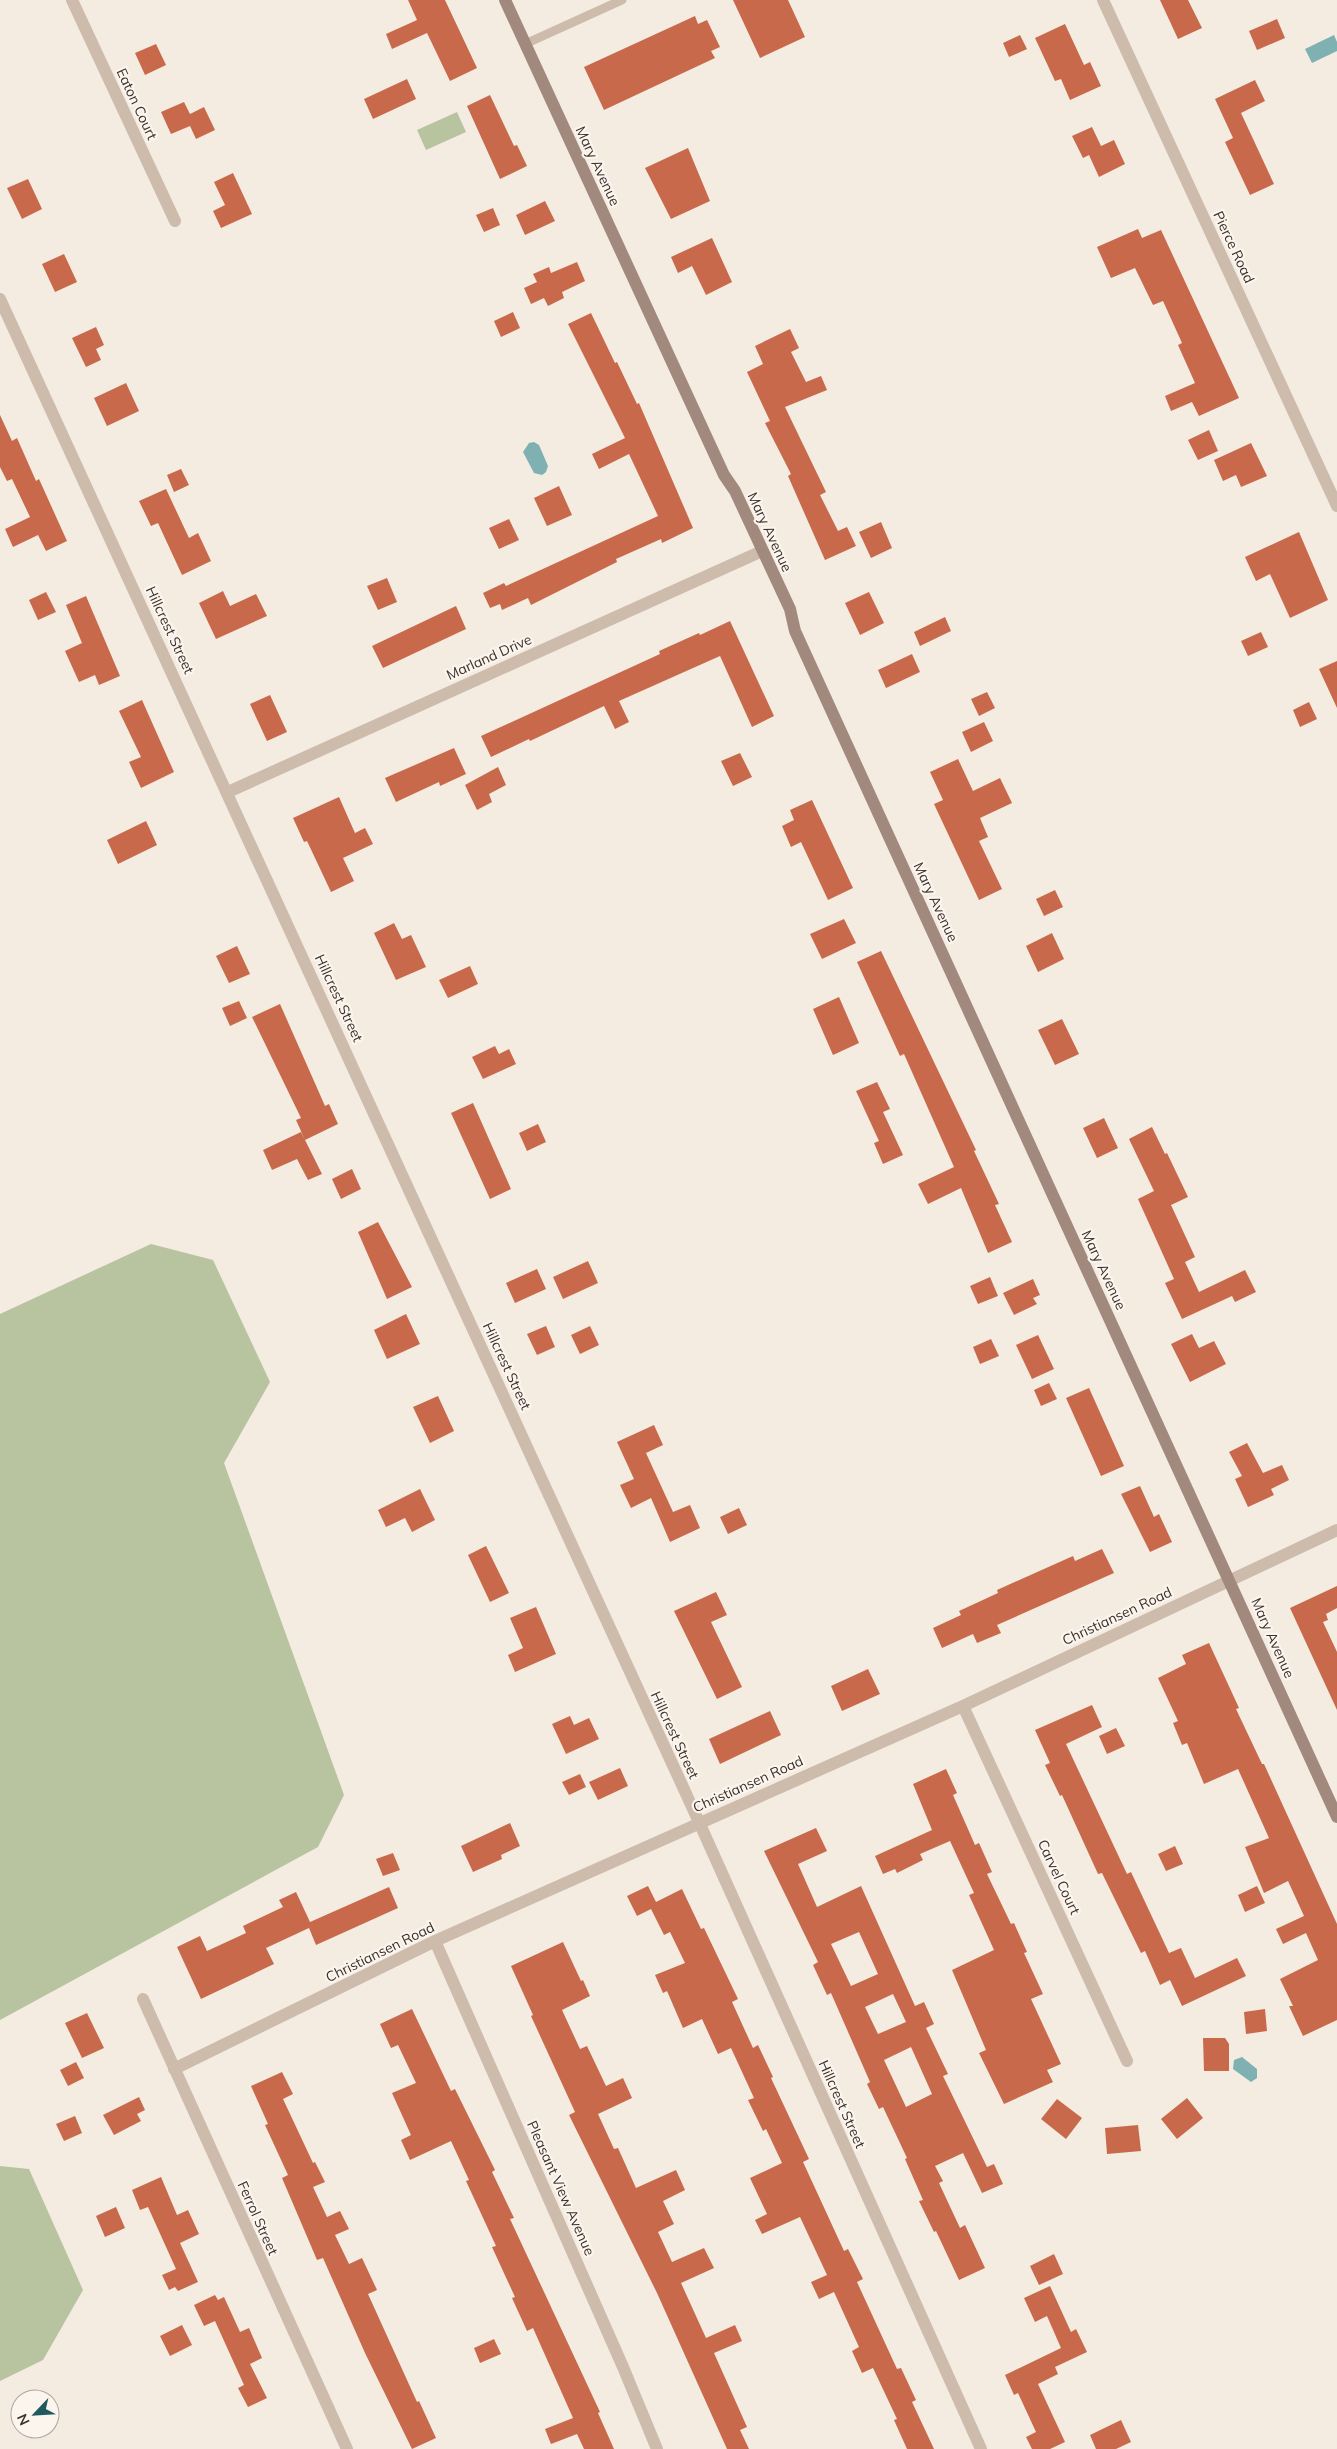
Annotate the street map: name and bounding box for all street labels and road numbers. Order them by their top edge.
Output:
street label: Eaton Court [113,65,161,143]
street label: Mary Avenue [572,123,624,209]
street label: Pierce Road [1209,208,1259,286]
street label: Mary Avenue [744,489,796,575]
street label: Hillcrest Street [142,583,198,677]
street label: Marland Drive [444,630,534,684]
street label: Mary Avenue [910,859,962,945]
street label: Hillcrest Street [311,951,367,1045]
street label: Mary Avenue [1078,1227,1130,1313]
street label: Hillcrest Street [479,1319,535,1413]
street label: Christiansen Road [1059,1583,1175,1649]
street label: Mary Avenue [1247,1595,1299,1681]
street label: Hillcrest Street [647,1688,703,1782]
street label: Christiansen Road [690,1752,806,1816]
street label: Carvel Court [1034,1837,1084,1917]
street label: Christiansen Road [323,1918,437,1986]
street label: Hillcrest Street [815,2057,869,2151]
street label: Pleasant View Avenue [523,2118,599,2258]
street label: Ferrol Street [234,2178,282,2258]

